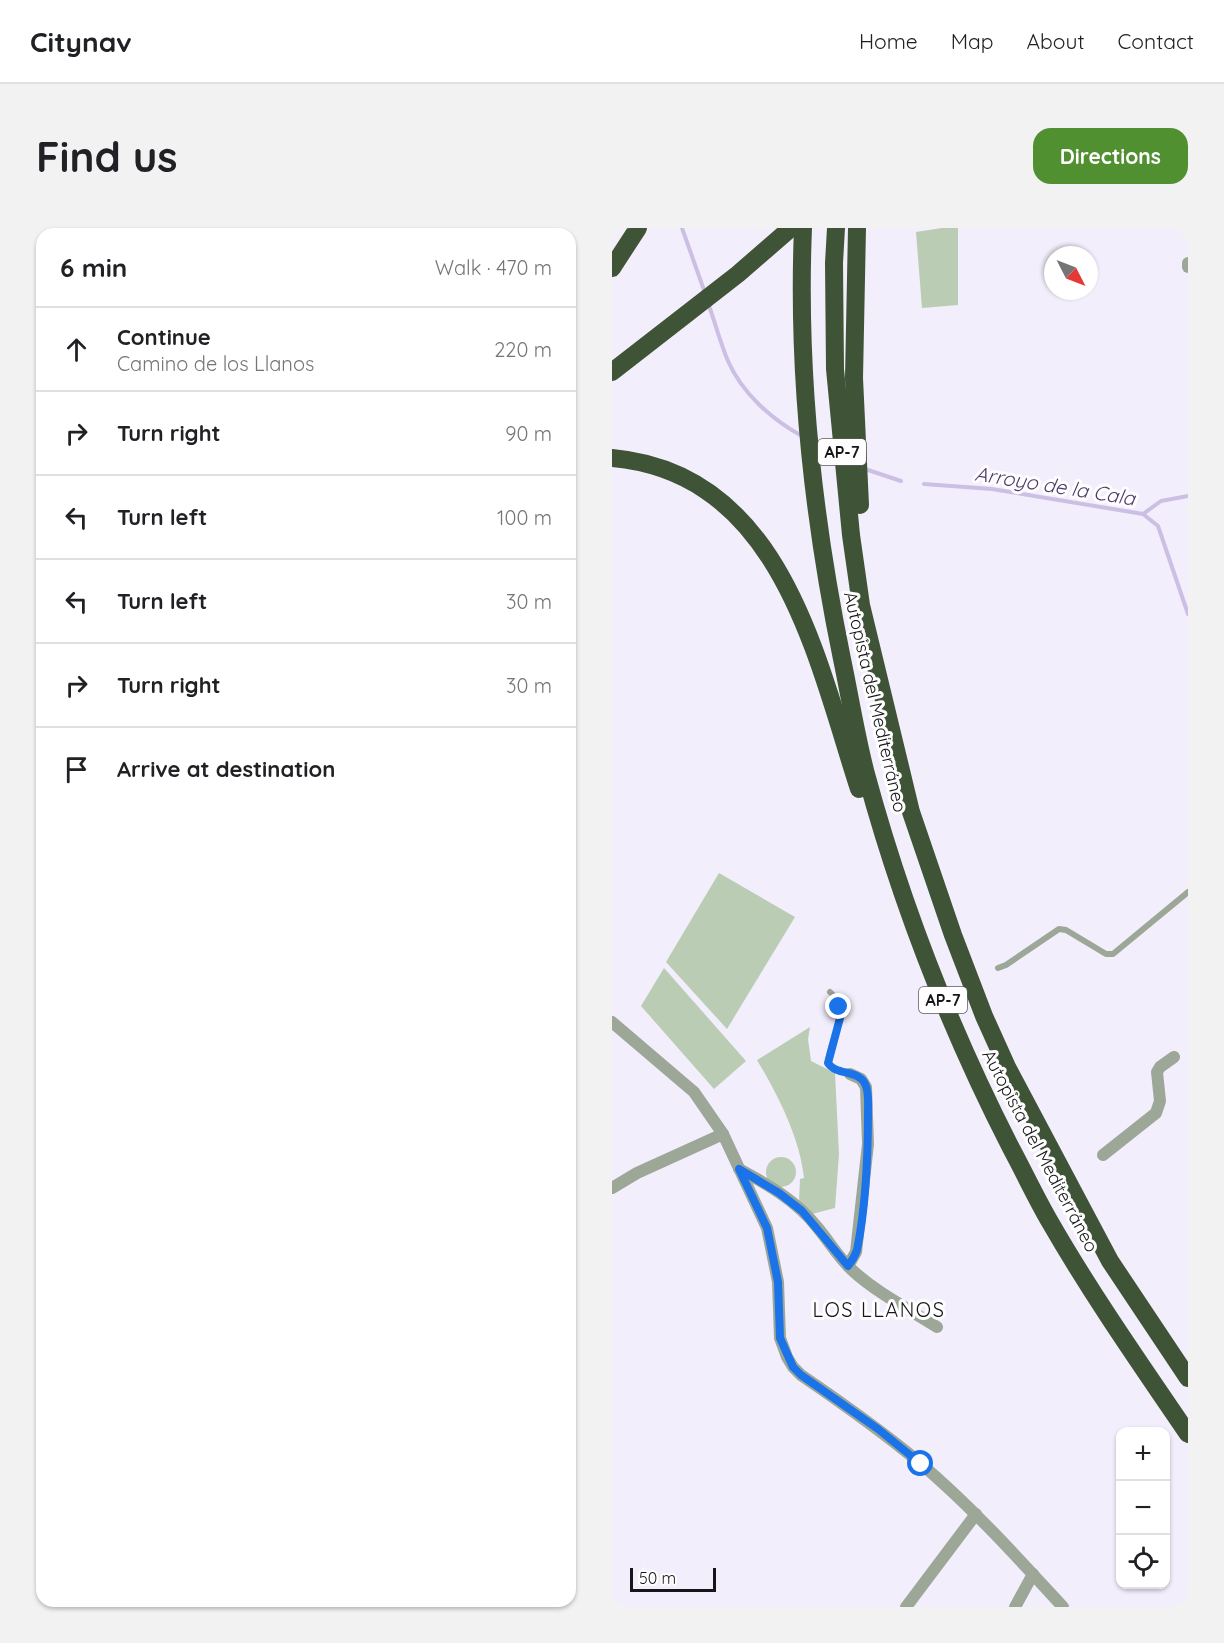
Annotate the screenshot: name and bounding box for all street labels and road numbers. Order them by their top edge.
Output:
road number: AP-7 [818,439,866,465]
street label: Autopista del Mediterráneo [839,589,912,815]
road number: AP-7 [919,987,967,1013]
street label: Autopista del Mediterráneo [977,1046,1104,1256]

